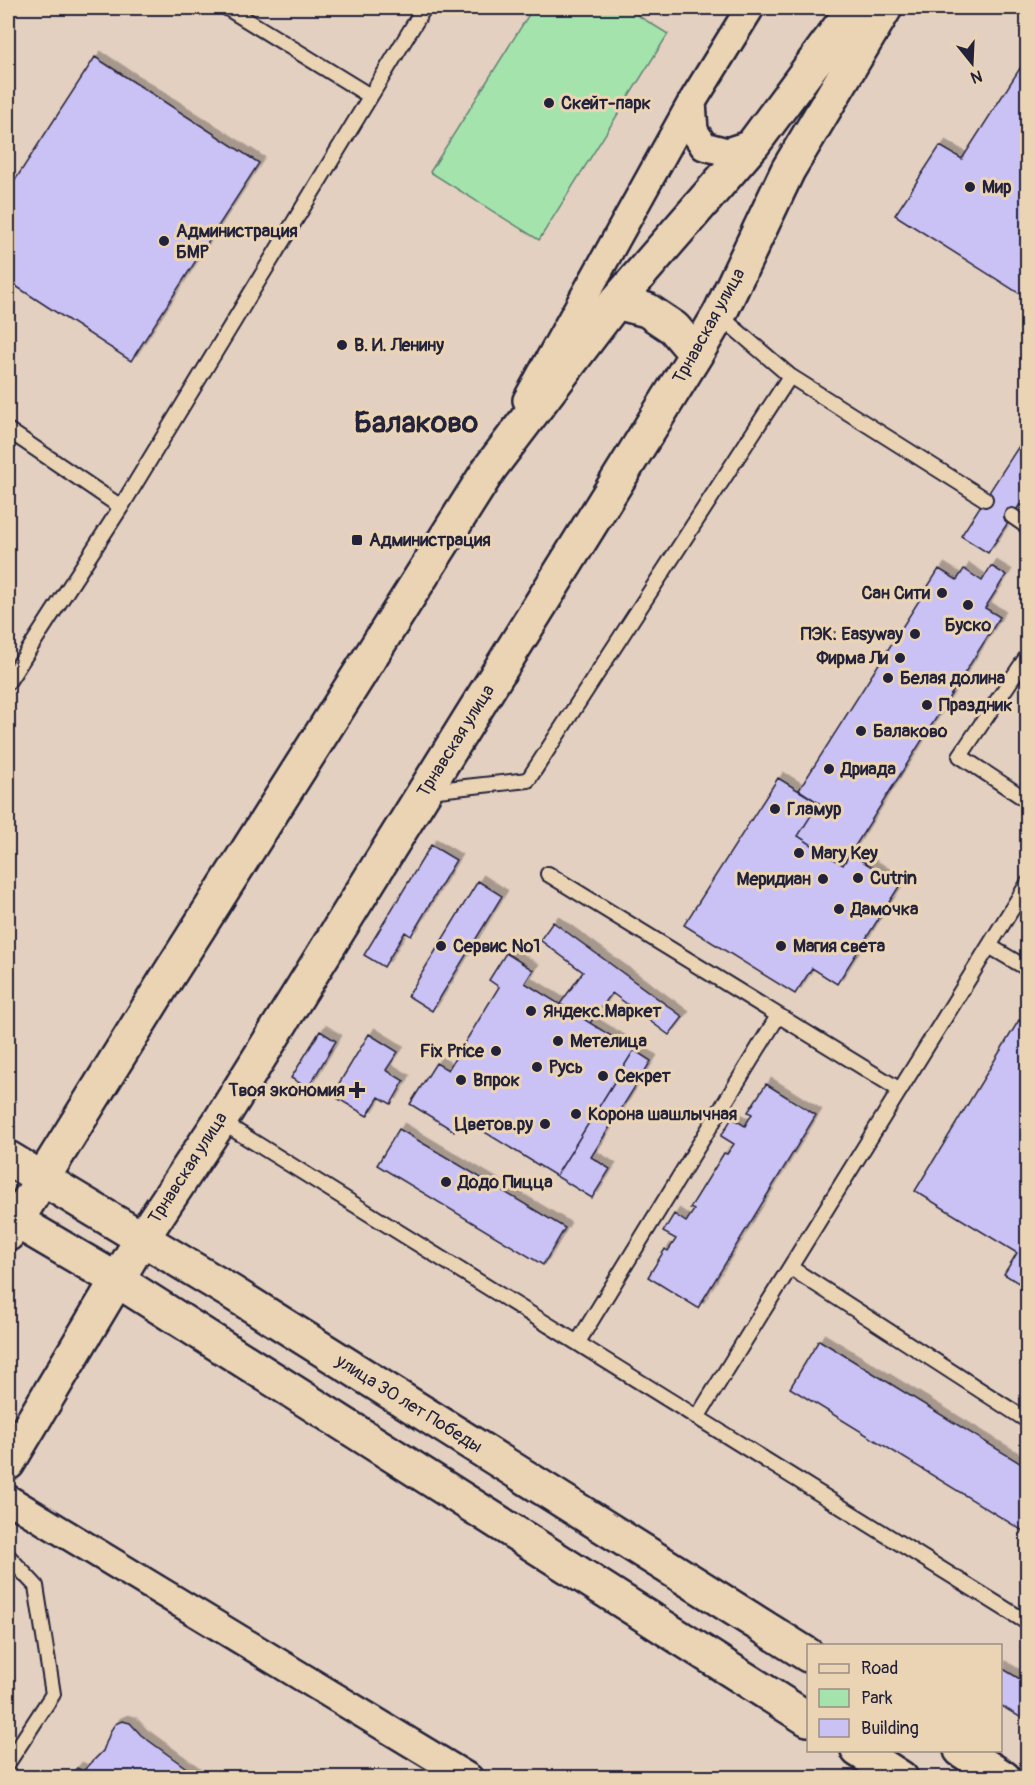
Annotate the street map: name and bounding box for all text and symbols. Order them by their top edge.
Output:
north arrow [942,33,1002,93]
text: N [968,65,985,88]
place label: Скейт-парк [561,92,651,115]
marker: Скейт-парк [542,96,556,110]
place label: Мир [982,176,1012,199]
marker: Мир [963,180,977,194]
place label: Администрация БМР [176,220,298,264]
marker: Администрация БМР [157,234,171,248]
street label: Трнавская улица [668,264,750,388]
place label: В. И. Ленину [354,334,444,357]
marker: В. И. Ленину [335,338,349,352]
district label: Балаково [354,404,478,441]
place label: Администрация [369,529,491,552]
marker: Администрация [350,533,364,547]
place label: Сан Сити [861,582,930,605]
marker: Сан Сити [935,586,949,600]
marker: Буско [961,598,975,612]
place label: Буско [945,614,992,637]
place label: ПЭК: Easyway [801,623,903,646]
marker: ПЭК: Easyway [908,627,922,641]
place label: Фирма Ли [815,647,888,670]
marker: Фирма Ли [893,651,907,665]
place label: Белая долина [900,667,1006,690]
marker: Белая долина [881,671,895,685]
street label: Трнавская улица [412,680,500,802]
place label: Праздник [939,694,1012,717]
marker: Праздник [920,698,934,712]
place label: Балаково [873,720,948,743]
marker: Балаково [854,724,868,738]
place label: Дриада [840,758,896,781]
marker: Дриада [822,762,836,776]
place label: Гламур [787,798,842,821]
marker: Гламур [768,802,782,816]
place label: Mary Key [811,842,878,865]
marker: Mary Key [792,846,806,860]
place label: Cutrin [870,867,917,890]
place label: Меридиан [736,868,811,891]
marker: Cutrin [851,871,865,885]
marker: Меридиан [816,872,830,886]
place label: Дамочка [850,898,919,921]
marker: Дамочка [832,902,846,916]
place label: Сервис №1 [453,935,540,958]
place label: Магия света [793,935,886,958]
marker: Сервис №1 [434,939,448,953]
marker: Магия света [774,939,788,953]
place label: Яндекс.Маркет [543,1000,662,1023]
marker: Яндекс.Маркет [524,1004,538,1018]
place label: Метелица [570,1030,647,1053]
marker: Метелица [551,1034,565,1048]
place label: Fix Price [420,1040,485,1063]
marker: Fix Price [489,1044,503,1058]
place label: Русь [549,1056,583,1079]
marker: Русь [530,1060,544,1074]
place label: Секрет [615,1065,672,1088]
place label: Впрок [473,1069,520,1092]
marker: Секрет [596,1069,610,1083]
marker: Впрок [454,1073,468,1087]
place label: Твоя экономия [228,1079,345,1102]
marker: Твоя экономия [350,1083,364,1097]
place label: Корона шашлычная [588,1103,737,1126]
marker: Корона шашлычная [569,1107,583,1121]
street label: Трнавская улица [143,1108,233,1228]
place label: Цветов.ру [455,1113,533,1136]
marker: Цветов.ру [538,1117,552,1131]
place label: Додо Пицца [457,1171,553,1194]
marker: Додо Пицца [439,1175,453,1189]
street label: улица 30 лет Победы [331,1349,486,1458]
legend [807,1644,1002,1752]
text: Road [861,1657,898,1680]
text: Park [861,1687,893,1710]
text: Building [861,1717,919,1740]

